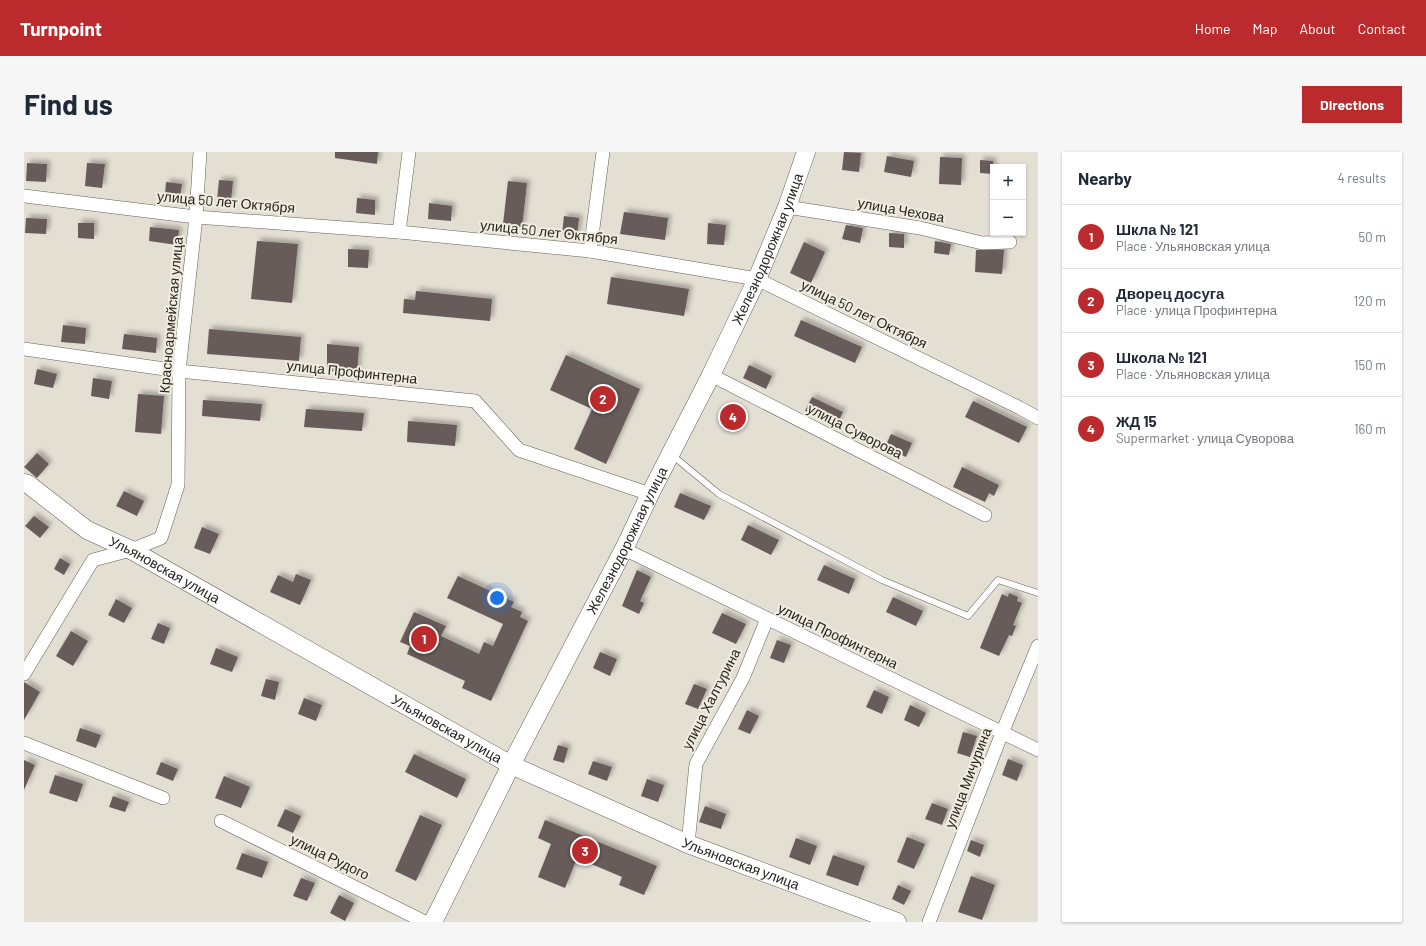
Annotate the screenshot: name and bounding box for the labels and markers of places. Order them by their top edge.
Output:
pin: 2 [590,384,616,414]
pin: 4 [720,402,746,432]
pin: 1 [411,624,437,654]
pin: 3 [572,836,598,866]

